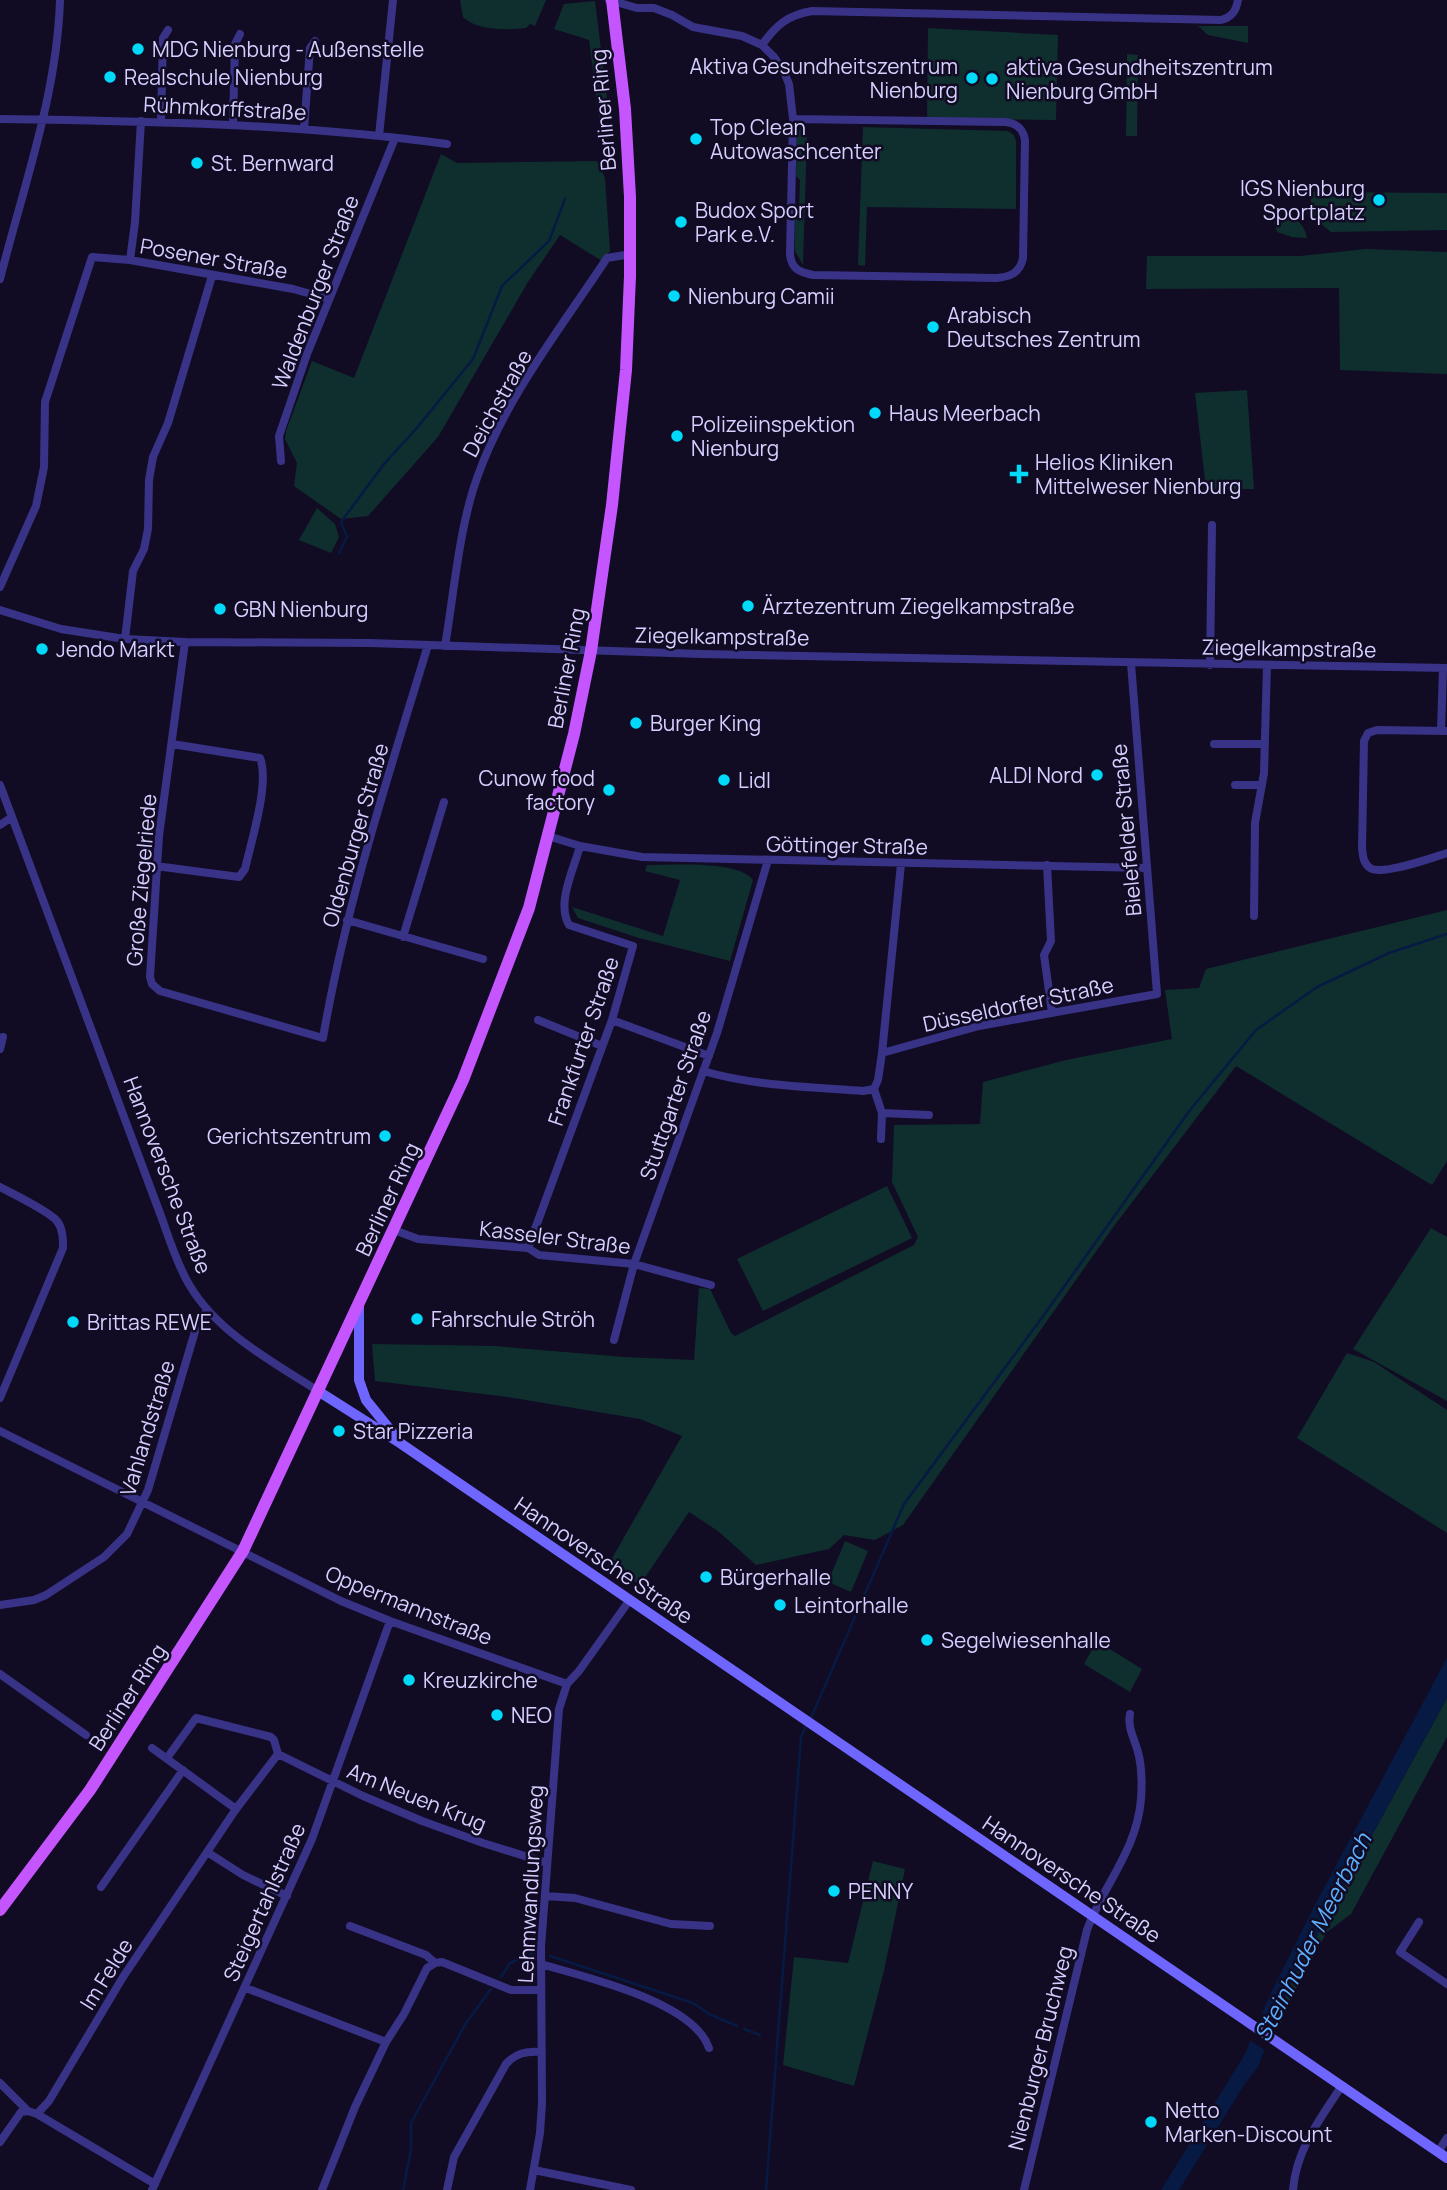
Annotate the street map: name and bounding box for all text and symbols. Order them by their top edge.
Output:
place label: MDG Nienburg - Außenstelle [152,35,424,63]
marker: MDG Nienburg - Außenstelle [130,41,146,57]
street label: Berliner Ring [584,48,622,172]
place label: Aktiva Gesundheitszentrum Nienburg [690,52,958,104]
place label: aktiva Gesundheitszentrum Nienburg GmbH [1006,53,1273,105]
place label: Realschule Nienburg [124,63,323,91]
marker: Realschule Nienburg [102,69,118,85]
marker: Aktiva Gesundheitszentrum Nienburg [964,70,980,86]
marker: aktiva Gesundheitszentrum Nienburg GmbH [984,71,1000,87]
street label: Rühmkorffstraße [143,90,307,126]
place label: Top Clean Autowaschcenter [710,113,882,165]
marker: Top Clean Autowaschcenter [688,131,704,147]
place label: St. Bernward [211,149,334,177]
marker: St. Bernward [189,155,205,171]
place label: IGS Nienburg Sportplatz [1240,174,1365,226]
street label: Waldenburger Straße [265,191,365,393]
marker: IGS Nienburg Sportplatz [1371,192,1387,208]
place label: Budox Sport Park e.V. [695,196,814,248]
marker: Budox Sport Park e.V. [673,214,689,230]
street label: Posener Straße [138,231,290,285]
place label: Nienburg Camii [688,282,835,310]
marker: Nienburg Camii [666,288,682,304]
place label: Arabisch Deutsches Zentrum [947,301,1140,353]
marker: Arabisch Deutsches Zentrum [925,319,941,335]
street label: Deichstraße [456,344,538,462]
place label: Haus Meerbach [889,399,1041,427]
marker: Haus Meerbach [867,405,883,421]
place label: Polizeiinspektion Nienburg [691,410,855,462]
marker: Polizeiinspektion Nienburg [669,428,685,444]
place label: Helios Kliniken Mittelweser Nienburg [1035,448,1242,500]
marker: Helios Kliniken Mittelweser Nienburg [1009,464,1029,484]
place label: Ärztezentrum Ziegelkampstraße [762,592,1074,620]
place label: GBN Nienburg [234,595,368,623]
marker: Ärztezentrum Ziegelkampstraße [740,598,756,614]
marker: GBN Nienburg [212,601,228,617]
street label: Berliner Ring [541,605,591,731]
street label: Ziegelkampstraße [634,620,810,652]
street label: Ziegelkampstraße [1201,632,1377,664]
place label: Jendo Markt [56,635,175,663]
marker: Jendo Markt [34,641,50,657]
place label: Burger King [650,709,761,737]
marker: Burger King [628,715,644,731]
street label: Oldenburger Straße [315,740,395,930]
street label: Bielefelder Straße [1105,743,1147,917]
place label: ALDI Nord [989,761,1083,789]
place label: Cunow food factory [478,764,595,816]
place label: Lidl [738,766,771,794]
marker: ALDI Nord [1089,767,1105,783]
marker: Lidl [716,772,732,788]
marker: Cunow food factory [601,782,617,798]
street label: Große Ziegelriede [120,793,162,967]
street label: Göttinger Straße [766,830,928,860]
street label: Frankfurter Straße [541,953,625,1129]
street label: Düsseldorfer Straße [920,970,1116,1038]
street label: Stuttgarter Straße [633,1006,717,1184]
street label: Hannoversche Straße [117,1072,219,1278]
place label: Gerichtszentrum [207,1122,371,1150]
marker: Gerichtszentrum [377,1128,393,1144]
street label: Berliner Ring [349,1138,425,1260]
street label: Kasseler Straße [478,1214,632,1260]
place label: Fahrschule Ströh [431,1305,595,1333]
place label: Brittas REWE [87,1308,212,1336]
marker: Fahrschule Ströh [409,1311,425,1327]
marker: Brittas REWE [65,1314,81,1330]
street label: Vahlandstraße [113,1357,181,1499]
place label: Star Pizzeria [353,1417,473,1445]
marker: Star Pizzeria [331,1423,347,1439]
street label: Hannoversche Straße [509,1490,699,1630]
street label: Oppermannstraße [322,1559,496,1651]
place label: Bürgerhalle [720,1563,831,1591]
marker: Bürgerhalle [698,1569,714,1585]
place label: Leintorhalle [794,1591,909,1619]
marker: Leintorhalle [772,1597,788,1613]
place label: Segelwiesenhalle [941,1626,1111,1654]
marker: Segelwiesenhalle [919,1632,935,1648]
street label: Berliner Ring [82,1638,172,1756]
place label: Kreuzkirche [423,1666,538,1694]
marker: Kreuzkirche [401,1672,417,1688]
place label: NEO [511,1701,552,1729]
marker: NEO [489,1707,505,1723]
street label: Am Neuen Krug [343,1756,491,1838]
street label: Lehmwandlungsweg [511,1784,549,1984]
street label: Hannoversche Straße [977,1809,1167,1949]
street label: Steigertahlstraße [216,1818,312,1986]
water label: Steinhuder Meerbach [1246,1826,1379,2047]
place label: PENNY [848,1877,913,1905]
marker: PENNY [826,1883,842,1899]
street label: Im Felde [73,1933,139,2015]
street label: Nienburger Bruchweg [1001,1943,1079,2153]
place label: Netto Marken-Discount [1165,2096,1332,2148]
marker: Netto Marken-Discount [1143,2114,1159,2130]

